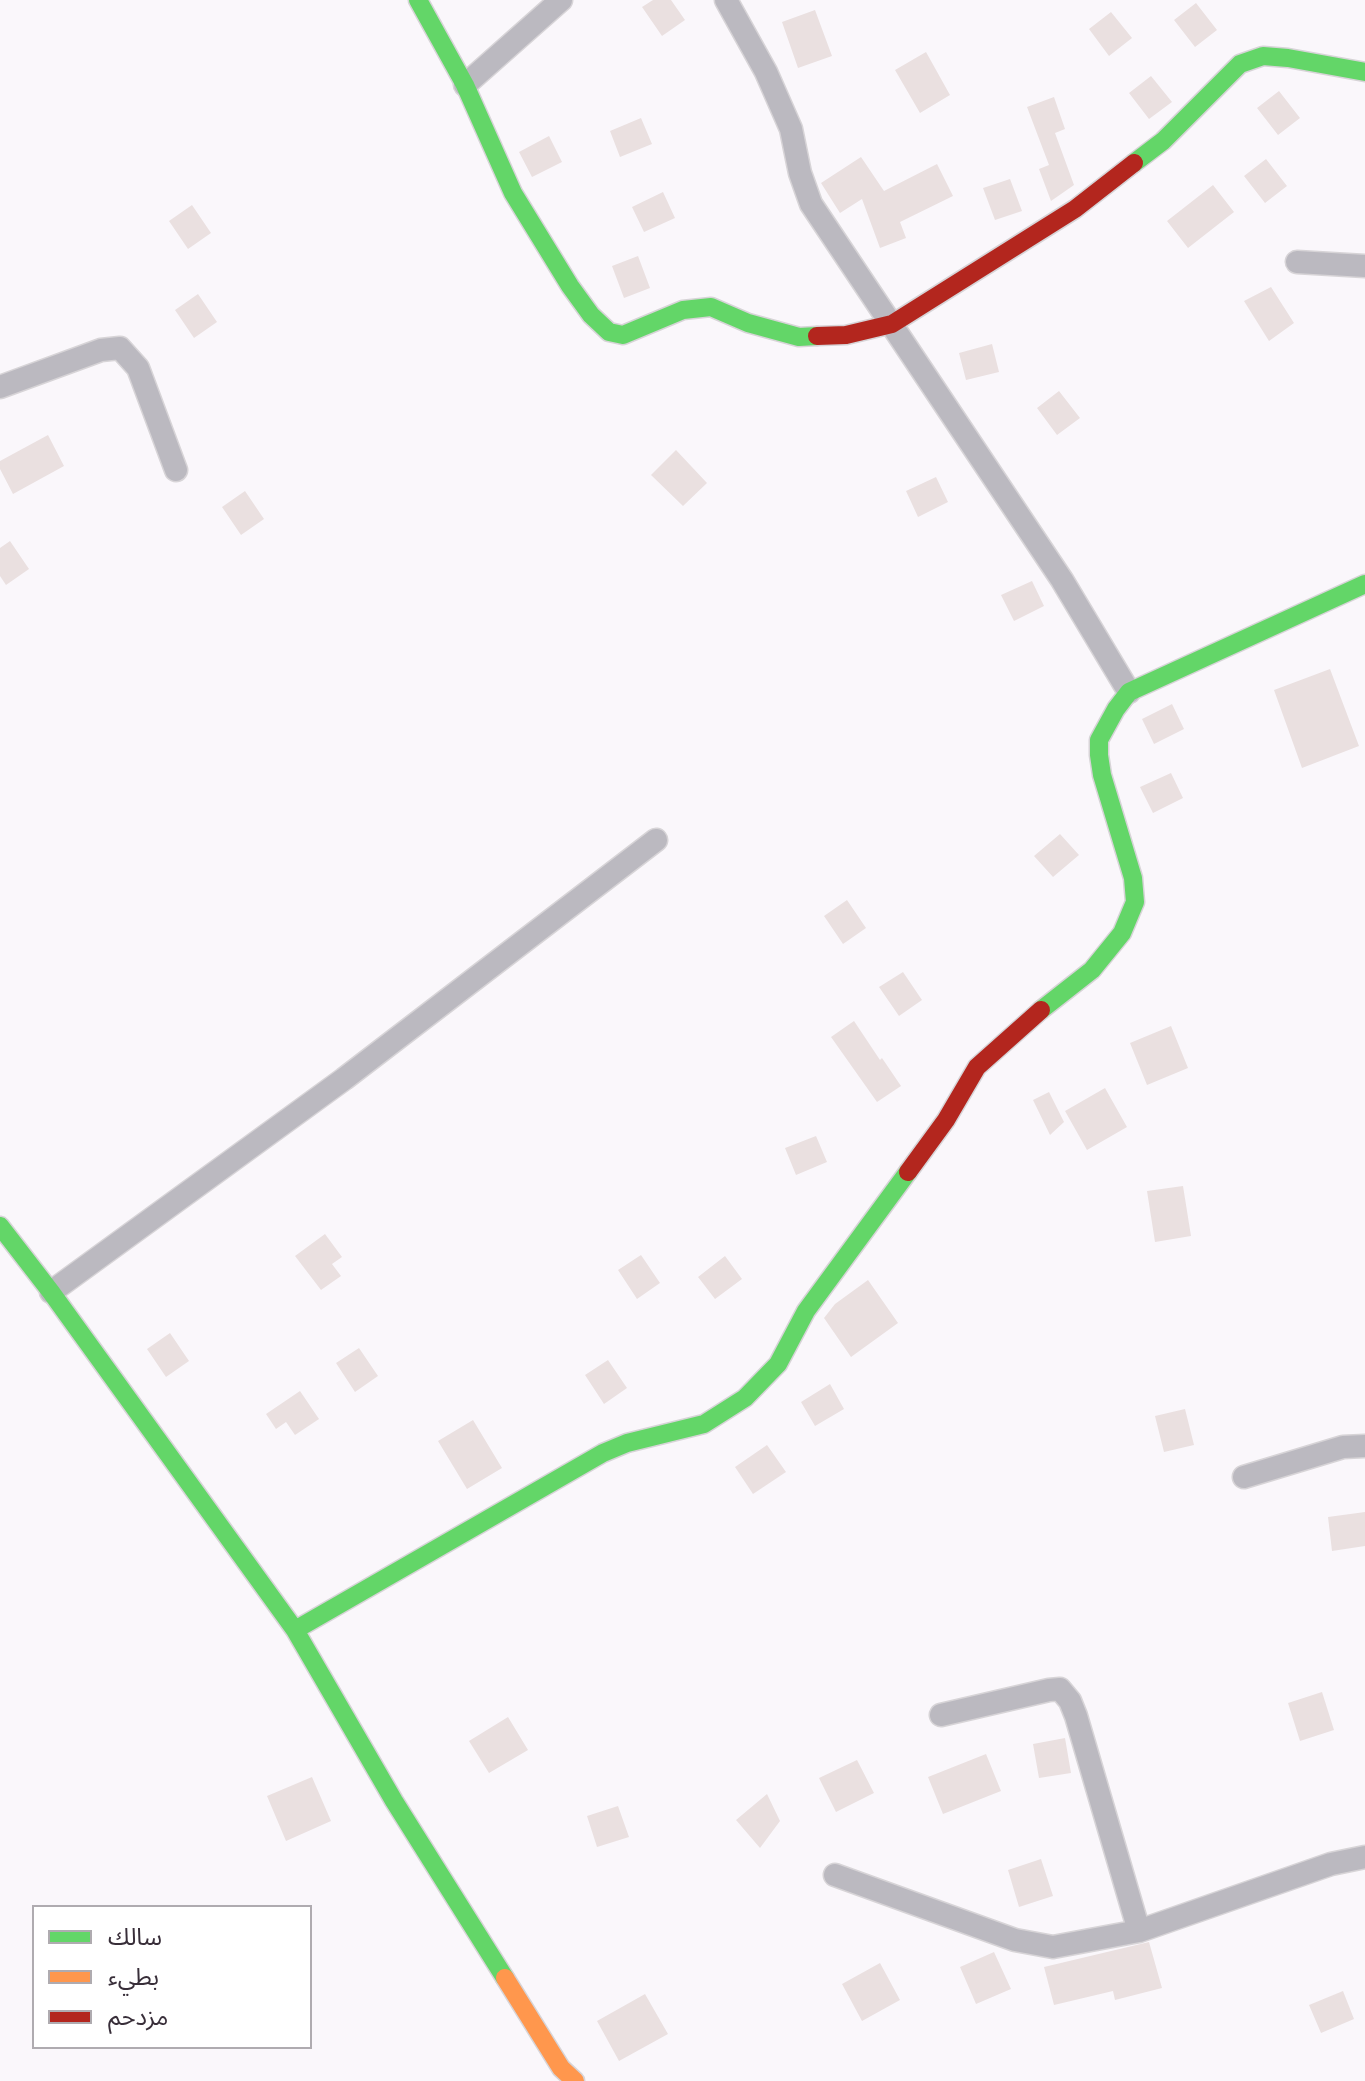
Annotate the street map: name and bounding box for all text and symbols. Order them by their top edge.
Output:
legend [32,1905,312,2049]
text: سالك [108,1919,162,1952]
text: بطيء [108,1959,159,1992]
text: مزدحم [108,1999,168,2032]

